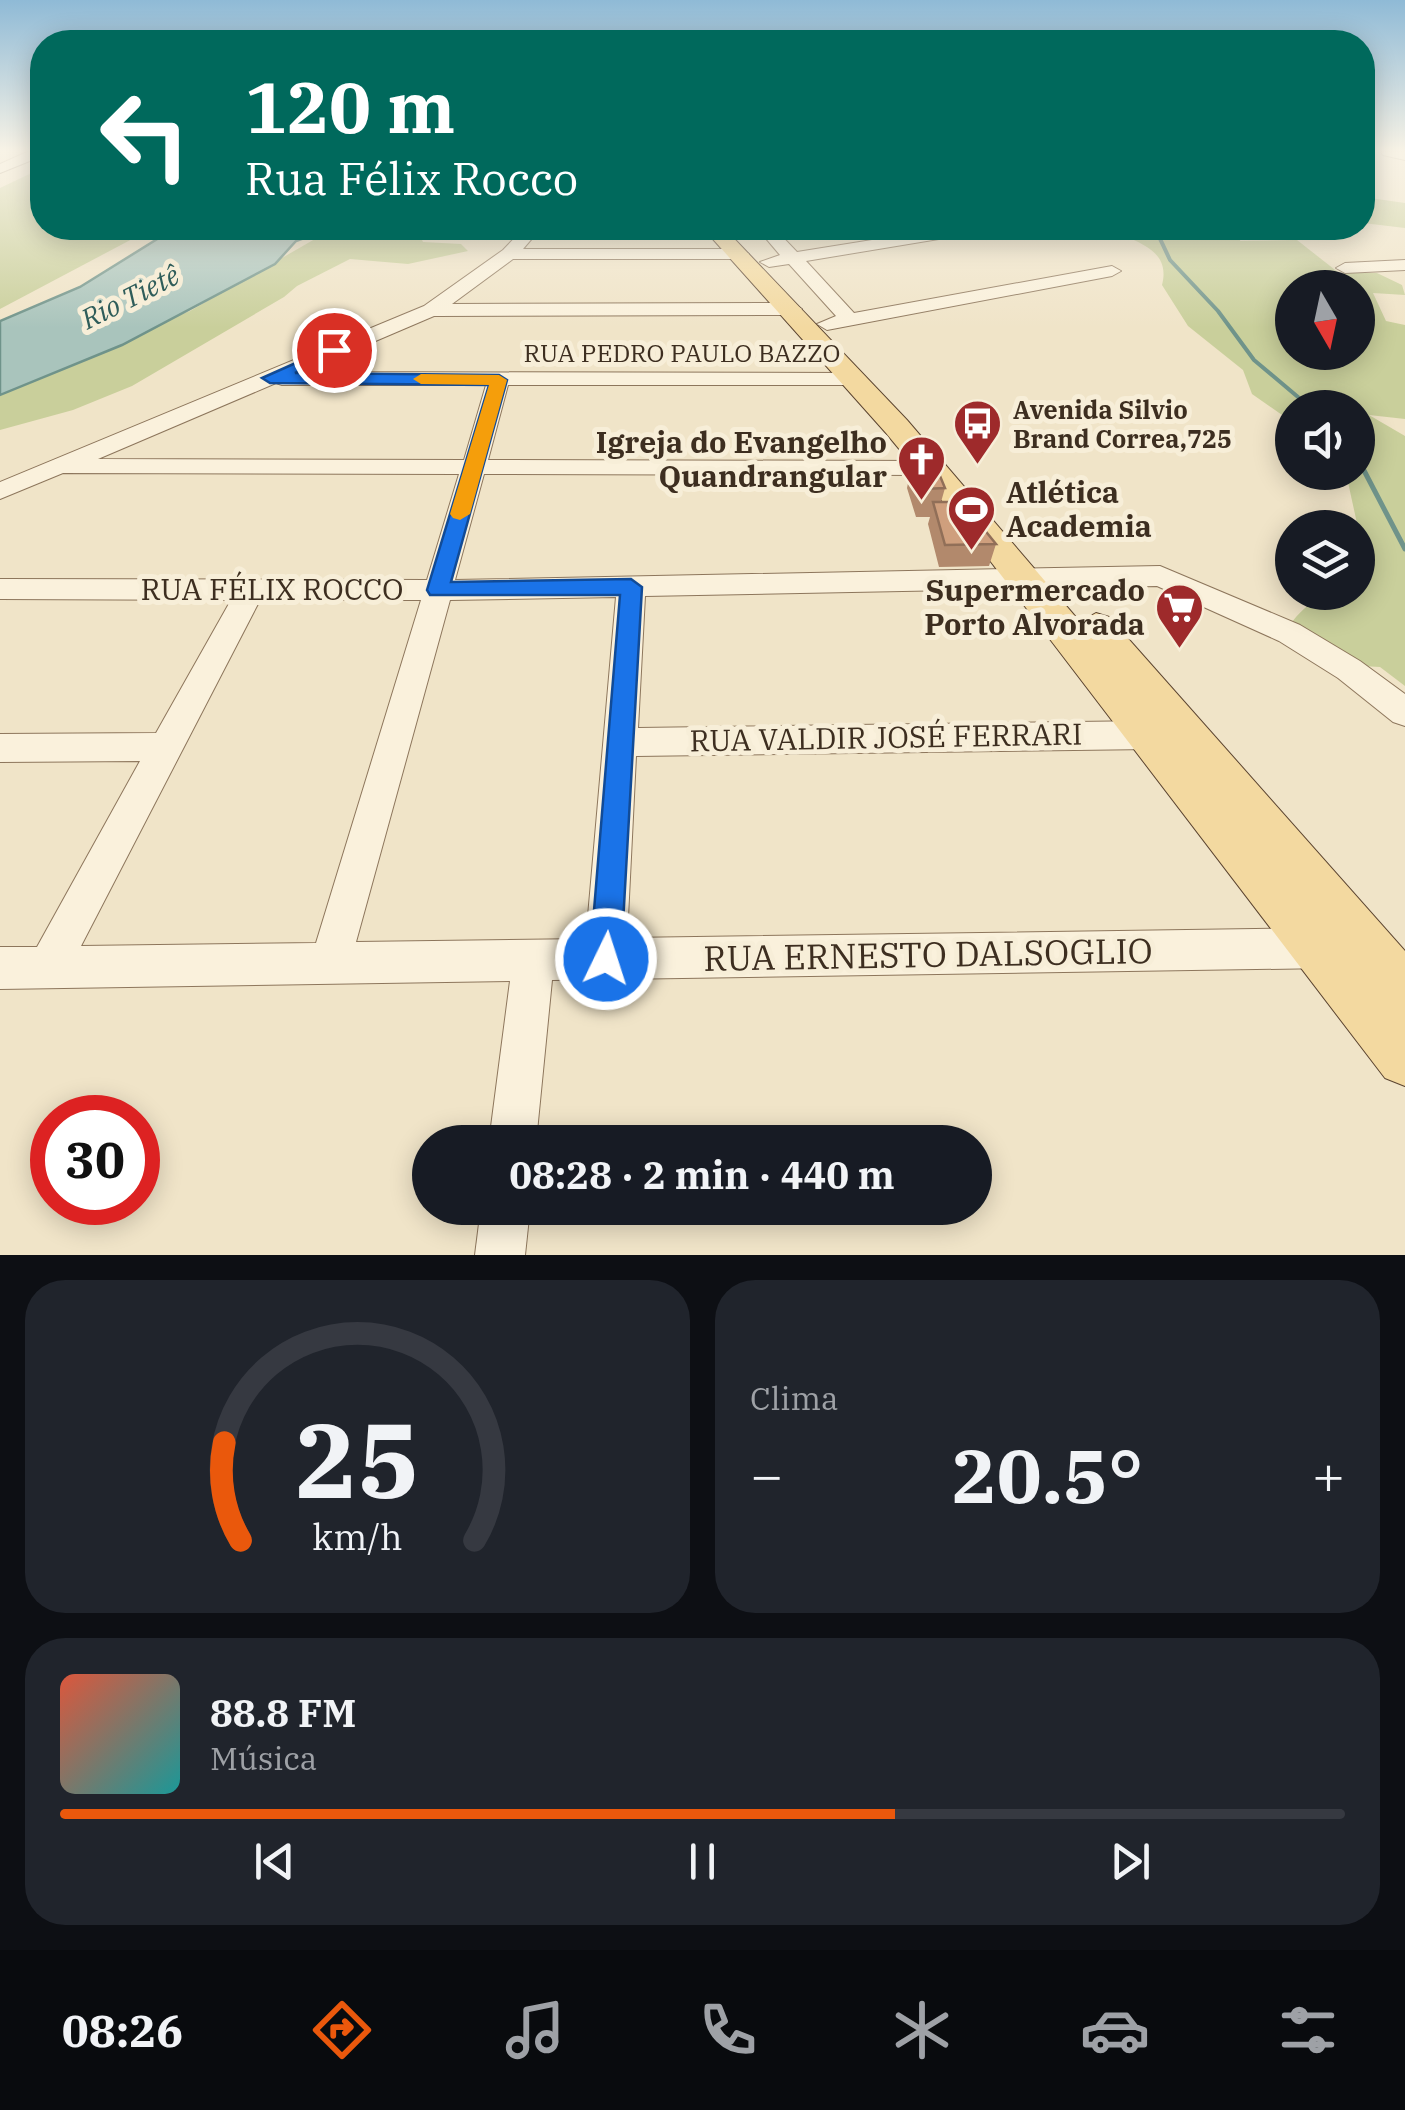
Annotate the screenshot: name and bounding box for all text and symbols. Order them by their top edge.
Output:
text: 120 m [245,61,455,152]
icon: left [80,70,210,200]
text: Rua Félix Rocco [245,149,578,207]
water label: Rio Tietê [73,255,187,337]
north arrow [1275,270,1375,370]
map controls [1275,270,1375,610]
pin [292,308,377,393]
icon: arrive [307,323,362,378]
street label: RUA PEDRO PAULO BAZZO [524,336,840,369]
button: sound [1275,390,1375,490]
place label: Avenida Silvio Brand Correa,725 [1013,393,1232,455]
bus stop icon: Avenida Silvio Brand Correa,725 [952,398,1004,466]
place label: Igreja do Evangelho Quandrangular [596,422,887,495]
church icon: Igreja do Evangelho Quandrangular [896,434,948,502]
place label: Atlética Academia [1006,472,1152,545]
sports icon: Atlética Academia [945,484,997,552]
button: layers [1275,510,1375,610]
street label: RUA FÉLIX ROCCO [140,569,404,608]
place label: Supermercado Porto Alvorada [924,570,1145,643]
supermarket icon: Supermercado Porto Alvorada [1154,582,1206,650]
street label: RUA VALDIR JOSÉ FERRARI [689,714,1083,759]
position arrow [554,907,658,1011]
street label: RUA ERNESTO DALSOGLIO [703,927,1153,981]
speed limit sign: 30 [30,1095,160,1225]
text: 08:28 · 2 min · 440 m [509,1150,895,1199]
text: Clima [750,1377,838,1419]
text: 25 [295,1391,420,1527]
text: 20.5° [952,1426,1143,1524]
text: − [750,1439,783,1510]
text: + [1312,1439,1345,1510]
text: km/h [312,1513,403,1560]
text: 88.8 FM [210,1688,356,1737]
text: Música [210,1737,317,1779]
icon: previous [247,1834,302,1889]
icon: pause [675,1834,730,1889]
icon: next [1103,1834,1158,1889]
icon: directions [307,1995,377,2065]
icon: music [500,1995,570,2065]
icon: phone [693,1995,763,2065]
icon: climate [887,1995,957,2065]
icon: car [1080,1995,1150,2065]
icon: filters [1273,1995,1343,2065]
text: 08:26 [62,2001,183,2059]

